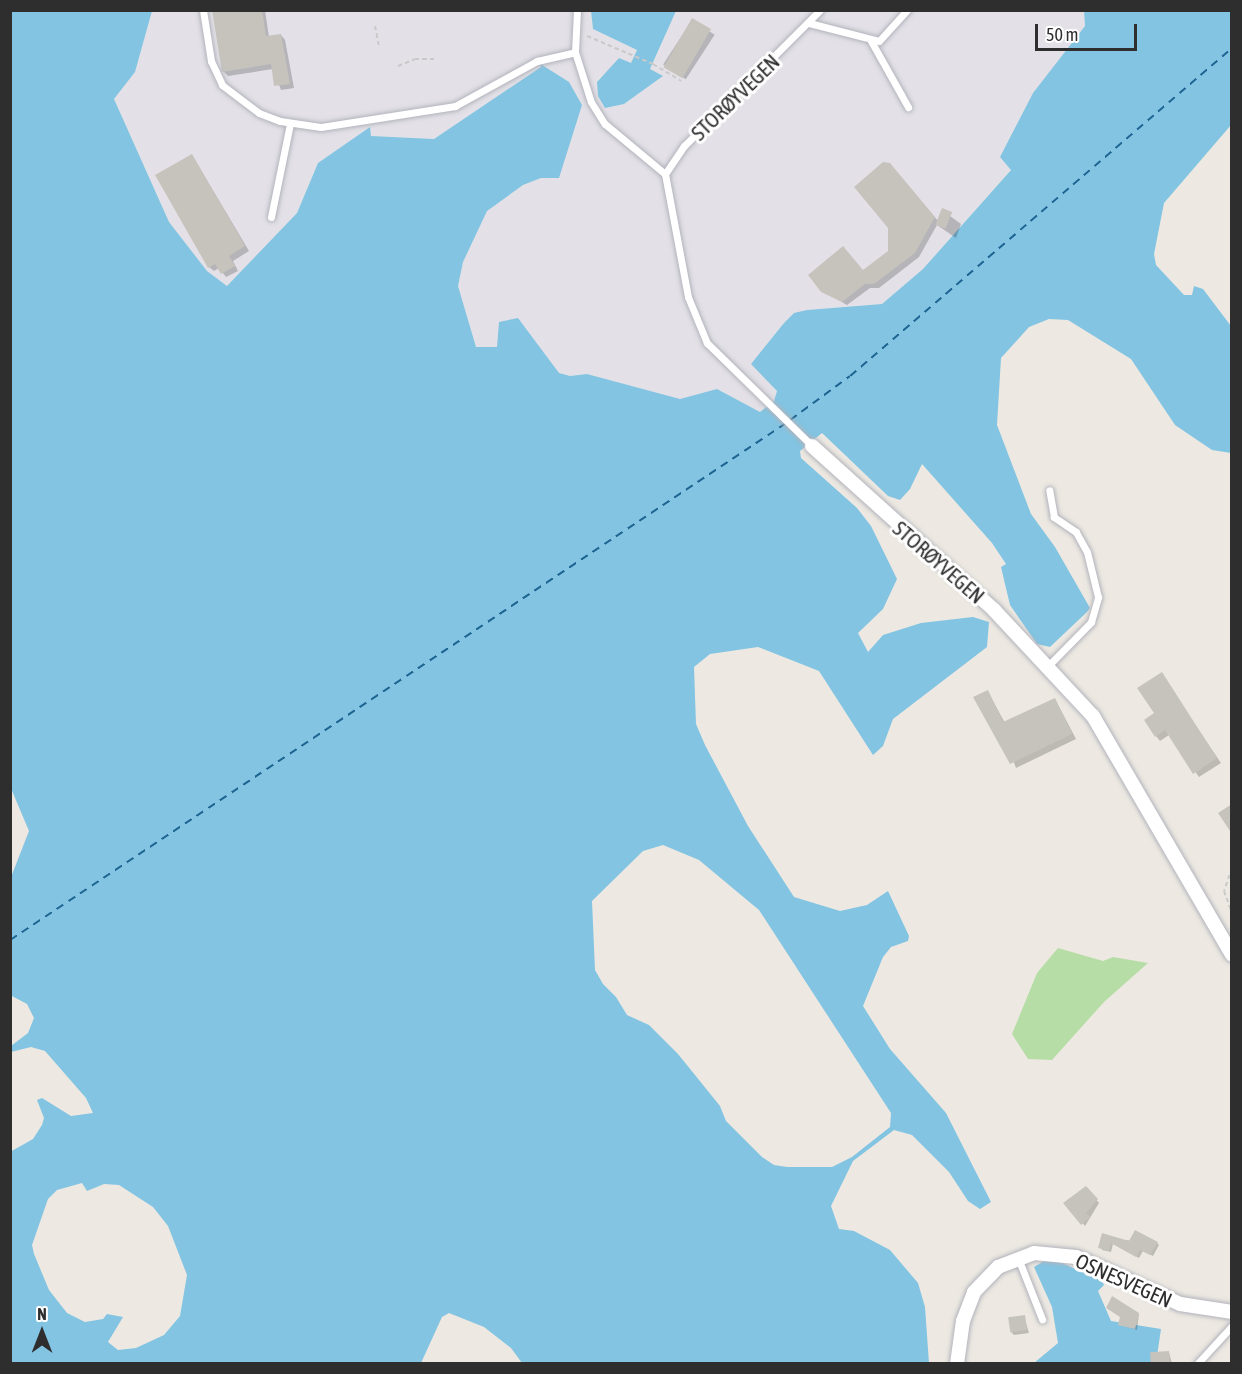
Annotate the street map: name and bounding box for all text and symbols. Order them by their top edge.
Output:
scale bar [1038,12,1140,50]
text: 50 m [1046,24,1078,45]
street label: STORØYVEGEN [686,49,784,145]
street label: STORØYVEGEN [888,515,990,609]
street label: OSNESVEGEN [1072,1248,1176,1312]
north arrow [12,1302,72,1362]
text: N [37,1305,47,1323]

